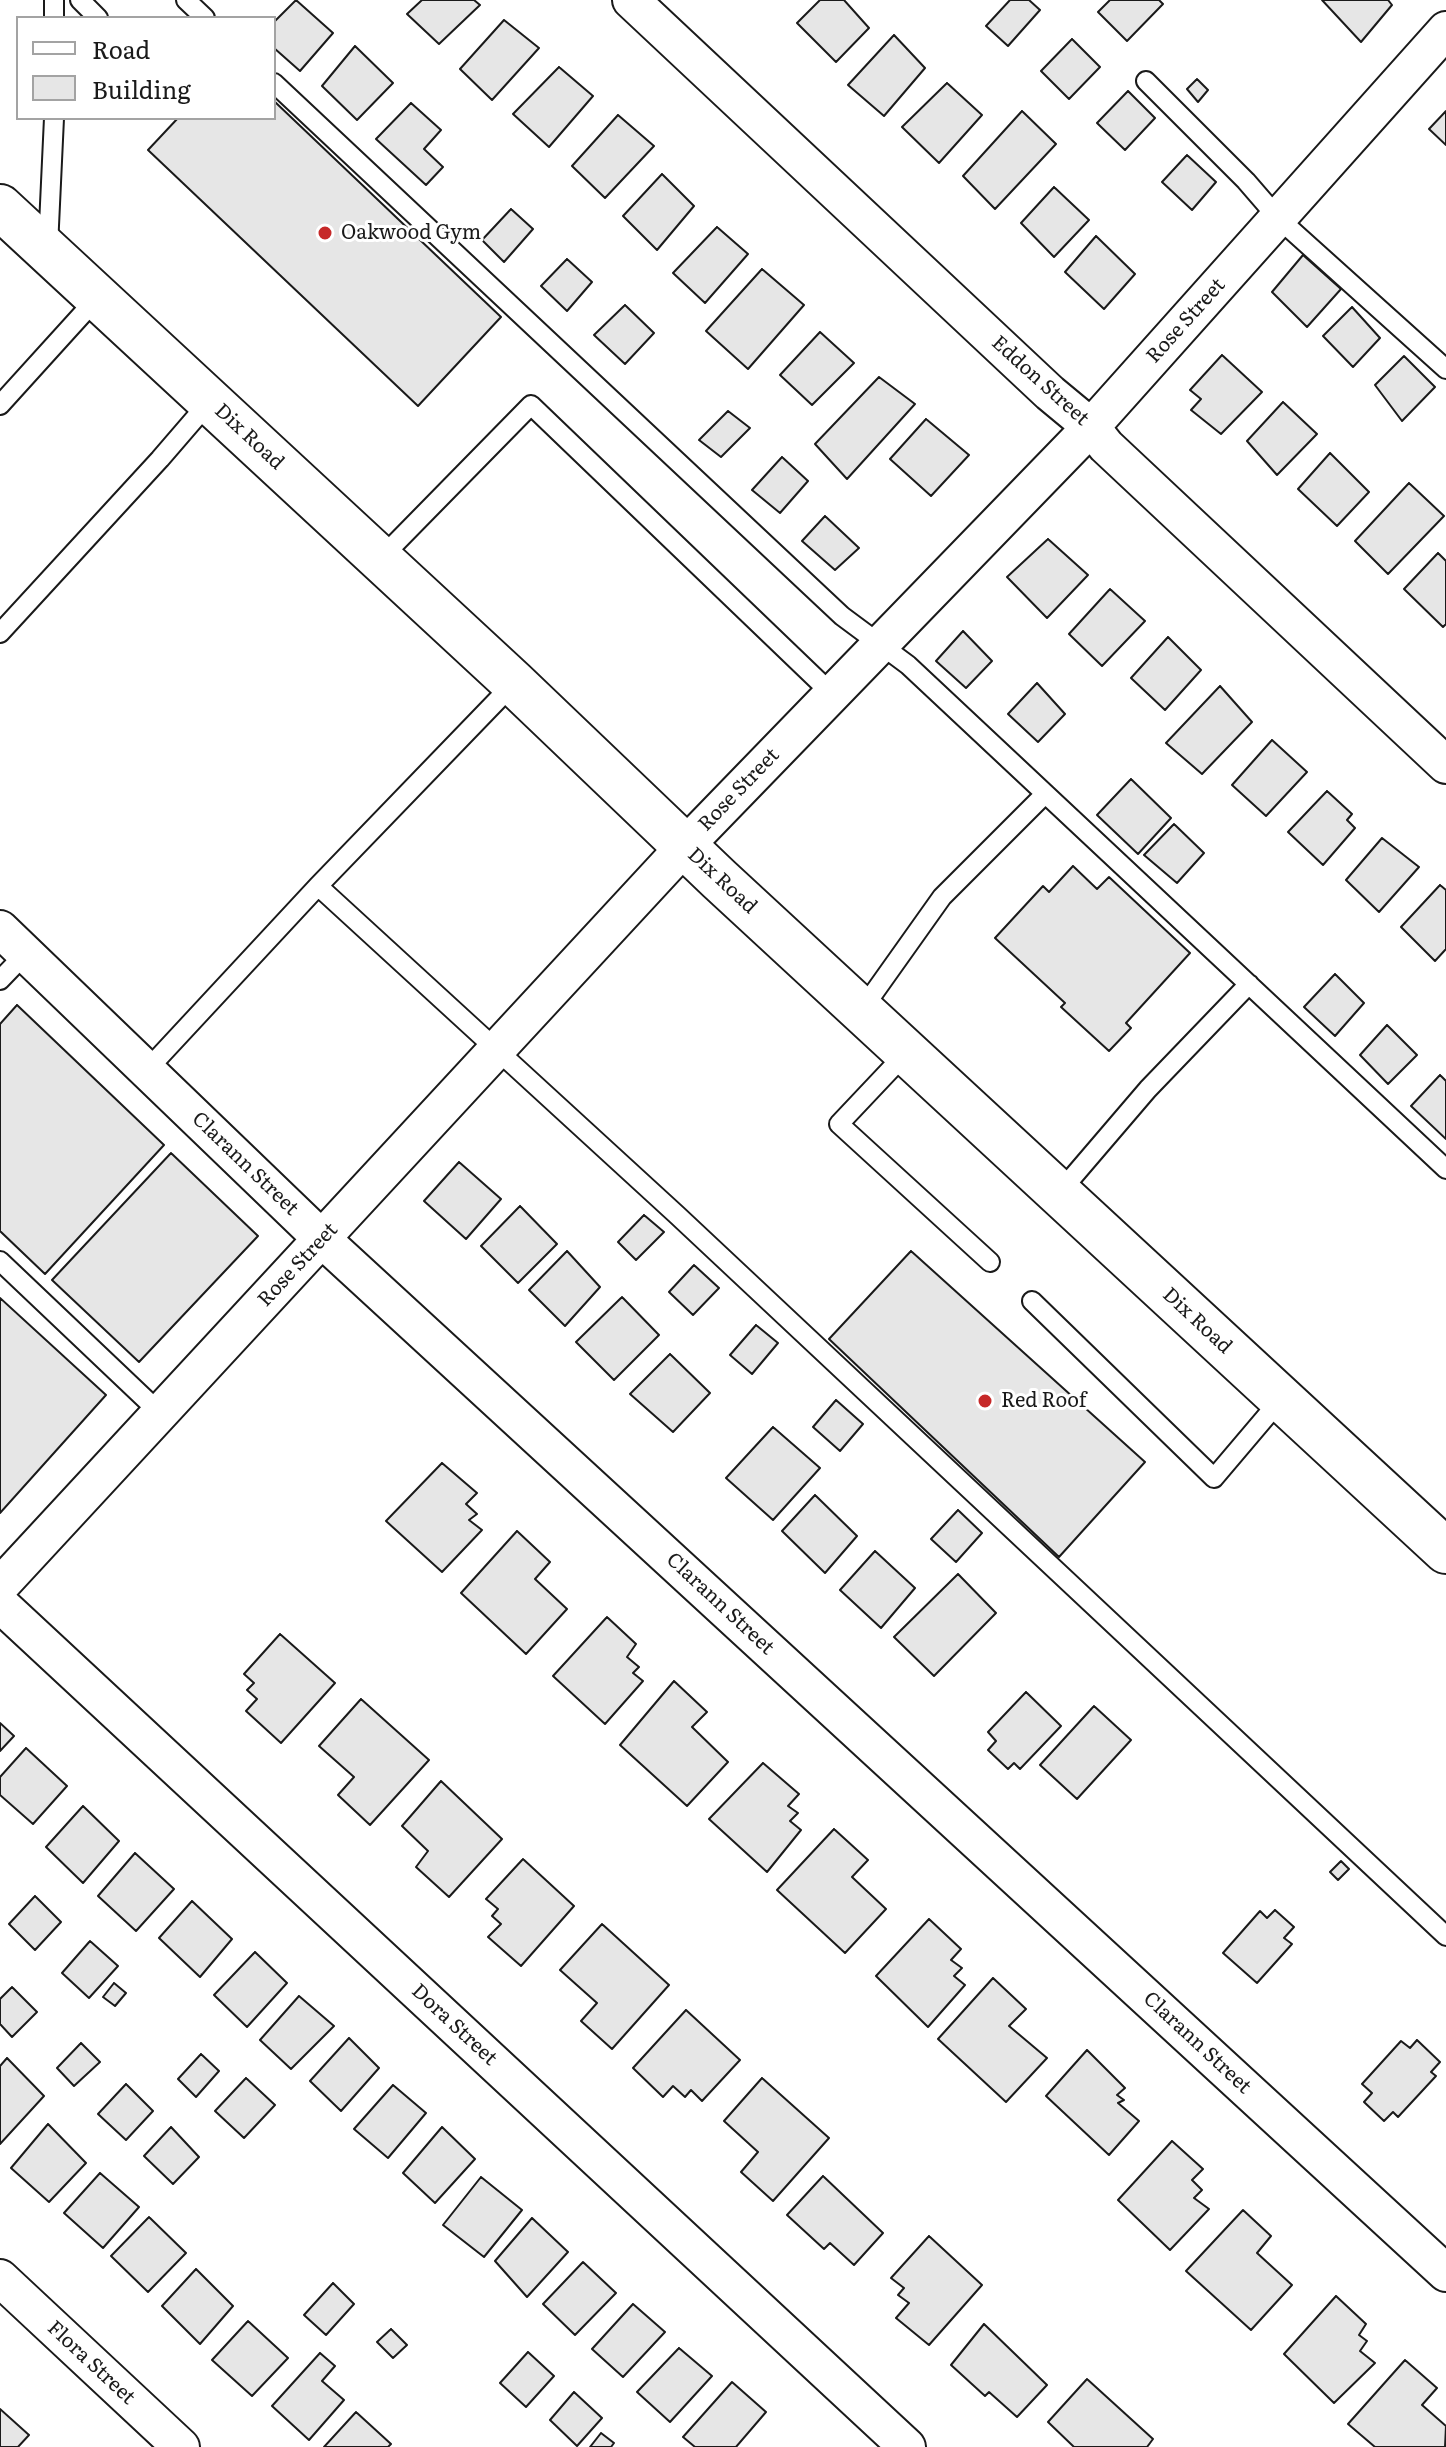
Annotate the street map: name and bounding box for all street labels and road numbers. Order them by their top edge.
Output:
street label: Rose Street [1142,274,1230,368]
street label: Eddon Street [986,331,1094,431]
street label: Dix Road [209,399,289,475]
street label: Rose Street [694,744,784,836]
street label: Dix Road [682,843,762,919]
street label: Clarann Street [187,1107,303,1221]
street label: Rose Street [253,1218,343,1312]
street label: Dix Road [1157,1283,1237,1359]
street label: Clarann Street [661,1548,779,1660]
street label: Dora Street [406,1979,502,2071]
street label: Clarann Street [1138,1987,1256,2099]
street label: Flora Street [42,2316,140,2410]

